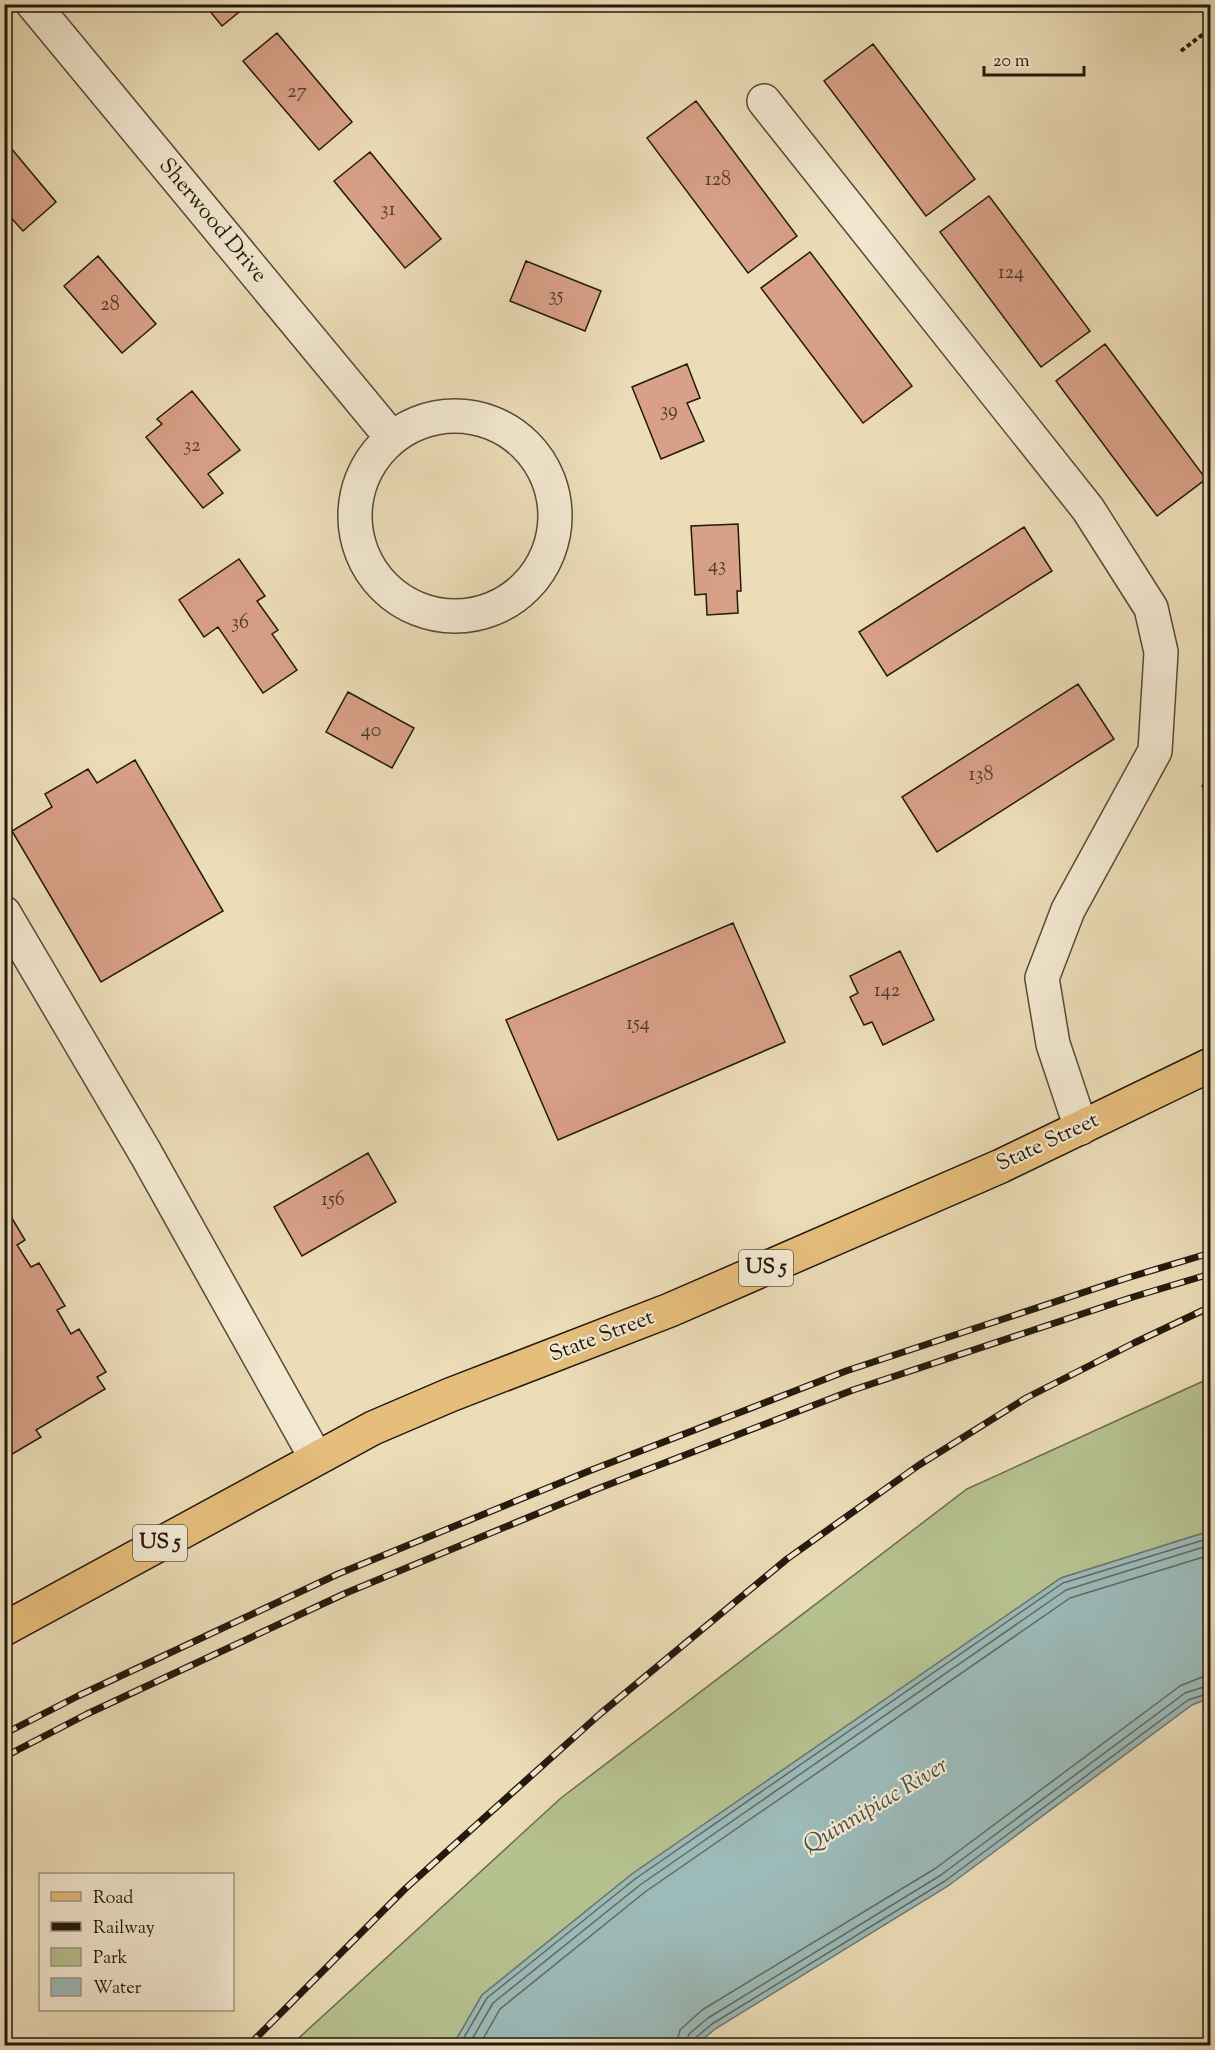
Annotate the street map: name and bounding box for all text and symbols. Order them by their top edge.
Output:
scale bar [984,39,1084,77]
text: 20 m [993,49,1030,75]
house number: 27 [287,78,307,107]
street label: Sherwood Drive [150,152,274,290]
house number: 128 [705,166,731,195]
house number: 31 [381,196,396,225]
house number: 124 [998,259,1024,288]
house number: 35 [549,282,564,311]
house number: 28 [100,291,120,320]
house number: 39 [660,397,678,426]
house number: 32 [183,432,201,461]
house number: 43 [708,552,726,581]
house number: 36 [231,609,249,638]
house number: 40 [361,717,381,746]
house number: 138 [969,761,993,790]
house number: 142 [874,977,900,1006]
house number: 154 [626,1010,650,1039]
street label: State Street [991,1105,1105,1181]
house number: 156 [321,1186,345,1215]
road number: US 5 [739,1250,793,1286]
street label: State Street [545,1302,659,1372]
road number: US 5 [133,1525,187,1561]
water label: Quinnipiac River [797,1749,955,1863]
legend [39,1873,234,2011]
text: Road [93,1886,133,1912]
text: Railway [93,1916,155,1942]
text: Park [93,1946,128,1972]
text: Water [93,1976,142,2002]

